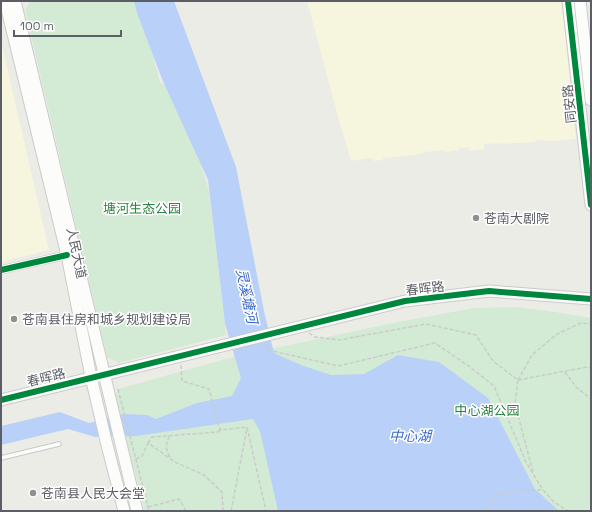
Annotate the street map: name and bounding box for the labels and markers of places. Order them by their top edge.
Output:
place label: 苍南大剧院 [484,210,549,227]
marker: 苍南大剧院 [471,213,481,223]
place label: 苍南县住房和城乡规划建设局 [22,311,191,328]
marker: 苍南县住房和城乡规划建设局 [9,314,19,324]
place label: 苍南县人民大会堂 [41,485,145,502]
marker: 苍南县人民大会堂 [28,488,38,498]

